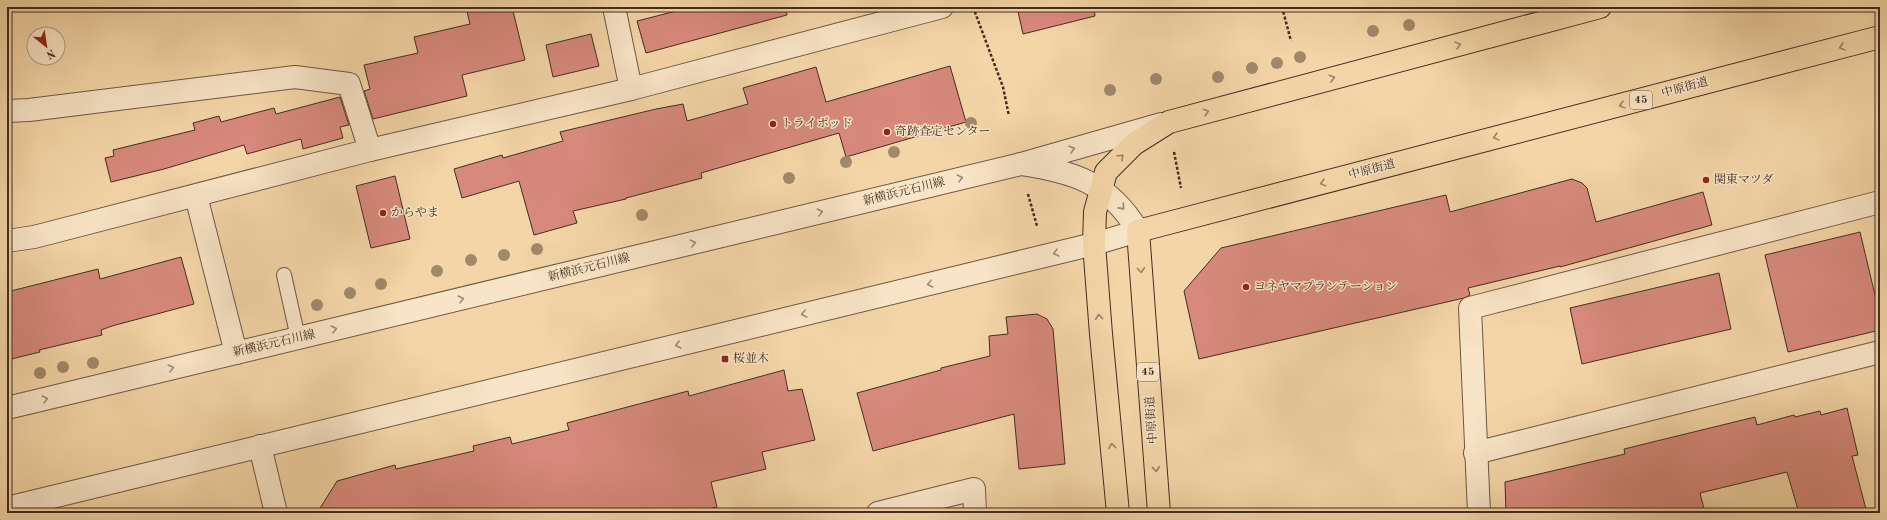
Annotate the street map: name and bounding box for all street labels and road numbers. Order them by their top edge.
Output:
street label: 中原街道 [1660,74,1710,100]
road number: 45 [1630,91,1652,109]
street label: 中原街道 [1347,156,1397,182]
street label: 新横浜元石川線 [861,174,946,208]
street label: 新横浜元石川線 [546,250,631,284]
street label: 新横浜元石川線 [231,327,316,359]
road number: 45 [1137,363,1159,381]
street label: 中原街道 [1142,396,1160,445]

